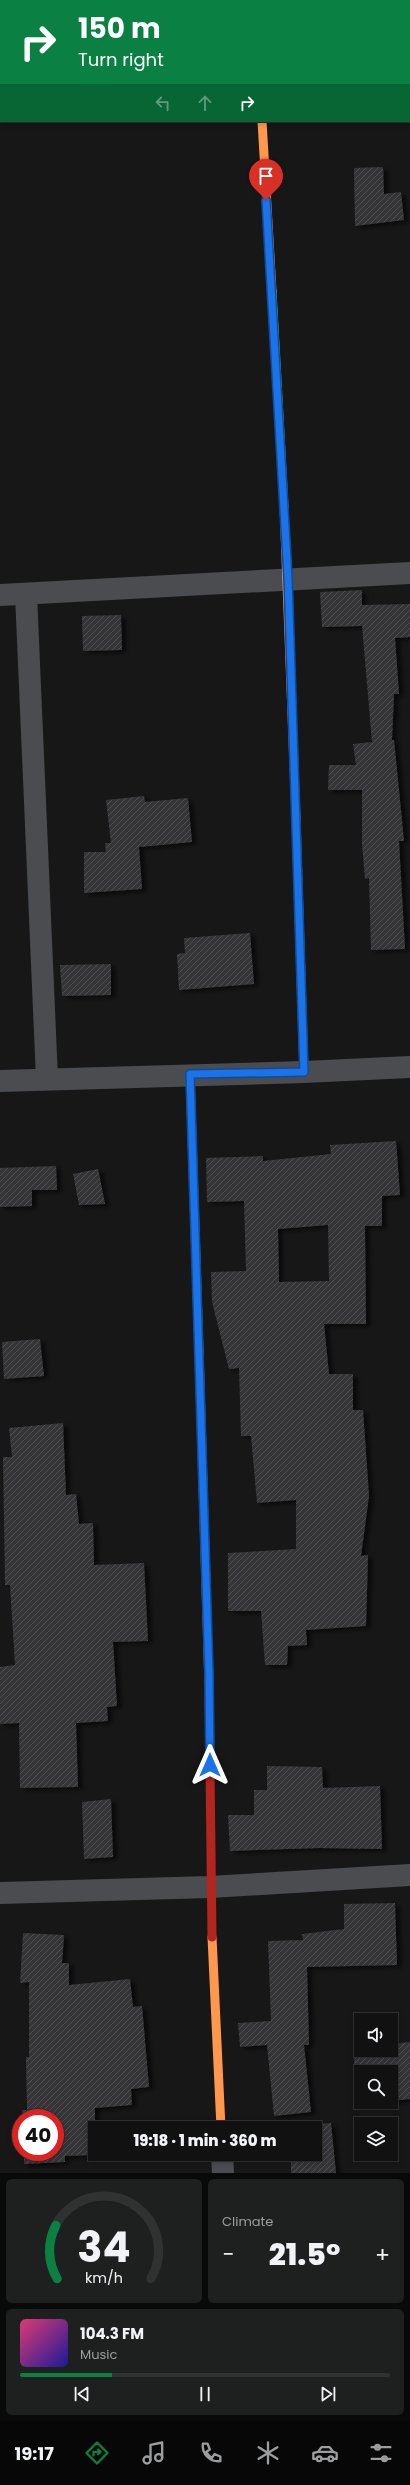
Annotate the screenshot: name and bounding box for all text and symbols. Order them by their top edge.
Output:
text: 150 m [78,9,161,48]
icon: right [12,16,64,68]
text: Turn right [78,47,164,72]
icon: left [152,92,174,114]
icon: ahead [194,92,216,114]
icon: right [236,92,258,114]
pin [249,159,283,200]
icon: arrive [255,165,277,187]
position arrow [189,1744,231,1786]
map controls [354,2013,398,2161]
button: sound [354,2013,398,2057]
button: search [354,2065,398,2109]
speed limit sign: 40 [12,2109,64,2161]
button: layers [354,2117,398,2161]
text: 19:18 · 1 min · 360 m [133,2130,277,2151]
text: Climate [222,2212,273,2231]
text: 34 [77,2218,131,2277]
text: 21.5° [269,2233,340,2276]
text: − [222,2239,234,2270]
text: + [375,2239,390,2270]
text: km/h [85,2268,123,2288]
text: 104.3 FM [80,2323,144,2344]
text: Music [80,2345,117,2364]
icon: previous [71,2383,93,2405]
icon: pause [194,2383,216,2405]
icon: next [317,2383,339,2405]
icon: directions [83,2439,111,2467]
icon: music [140,2439,168,2467]
icon: phone [197,2439,225,2467]
icon: climate [254,2439,282,2467]
icon: car [311,2439,339,2467]
icon: filters [367,2439,395,2467]
text: 19:17 [14,2441,54,2466]

